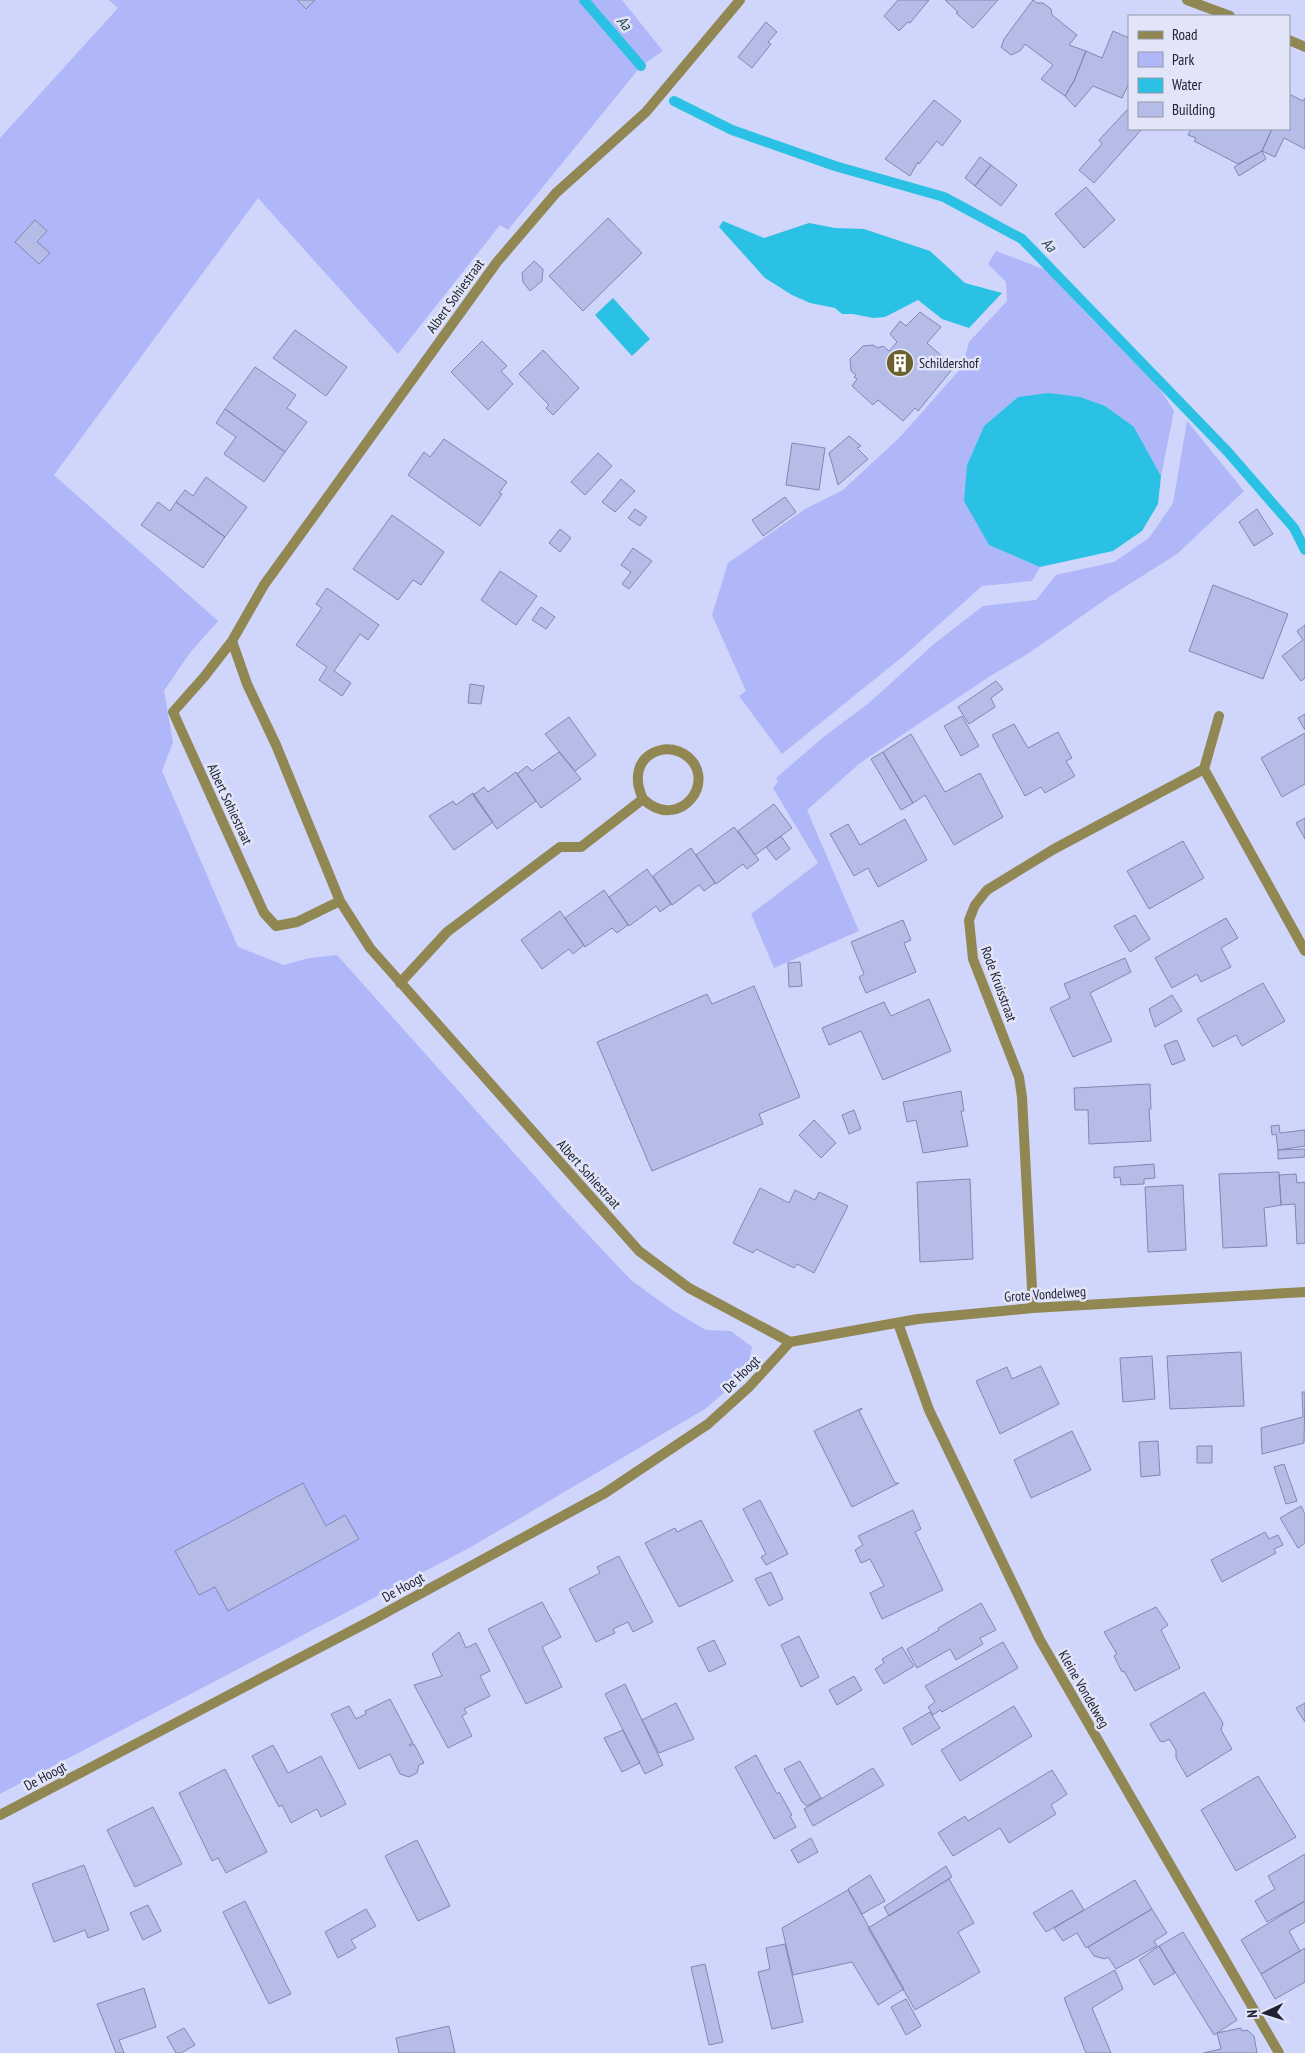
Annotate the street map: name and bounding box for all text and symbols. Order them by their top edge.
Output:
water label: Aa [613,11,636,35]
legend [1128,15,1290,130]
text: Road [1172,25,1198,44]
text: Park [1172,50,1194,69]
text: Water [1172,75,1203,94]
text: Building [1172,100,1215,119]
water label: Aa [1038,233,1061,257]
street label: Albert Sohiestraat [422,255,488,337]
building icon: Schildershof [885,348,915,378]
place label: Schildershof [919,354,979,372]
street label: Albert Sohiestraat [203,761,257,847]
street label: Rode Kruisstraat [977,944,1021,1024]
street label: Albert Sohiestraat [553,1136,625,1213]
street label: Grote Vondelweg [1004,1282,1086,1306]
street label: De Hoogt [719,1351,764,1396]
street label: De Hoogt [379,1568,427,1606]
street label: Kleine Vondelweg [1055,1647,1113,1731]
street label: De Hoogt [21,1757,69,1795]
north arrow [1240,1988,1290,2038]
text: N [1243,2010,1261,2018]

